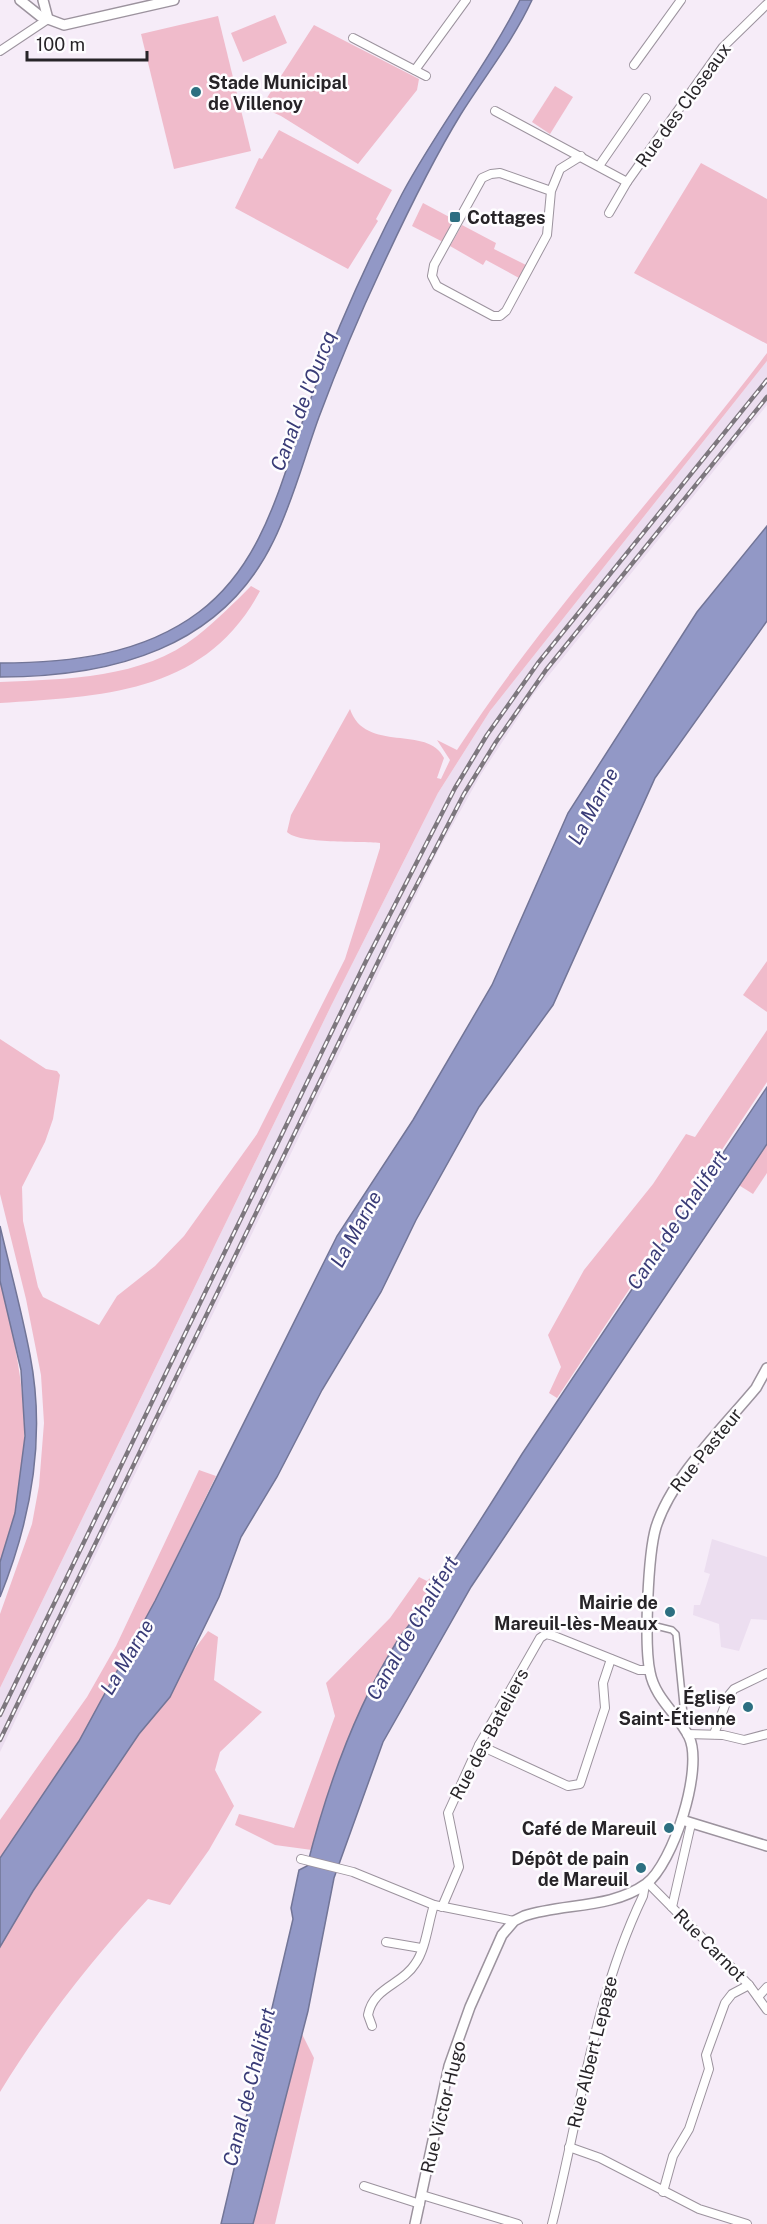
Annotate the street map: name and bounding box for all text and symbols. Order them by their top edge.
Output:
scale bar [27,24,147,62]
text: 100 m [36,34,85,55]
street label: Rue des Closeaux [631,39,735,171]
place label: Stade Municipal de Villenoy [208,72,348,114]
marker: Stade Municipal de Villenoy [189,85,203,99]
place label: Cottages [467,207,546,228]
marker: Cottages [448,210,462,224]
water label: Canal de l'Ourcq [265,328,341,474]
water label: La Marne [563,763,623,849]
water label: Canal de Chalifert [622,1146,733,1294]
water label: La Marne [325,1187,387,1271]
street label: Rue Pasteur [666,1404,746,1496]
water label: Canal de Chalifert [361,1551,463,1704]
place label: Mairie de Mareuil-lès-Meaux [494,1592,658,1634]
marker: Mairie de Mareuil-lès-Meaux [663,1605,677,1619]
water label: La Marne [95,1615,159,1699]
street label: Rue des Bateliers [446,1665,532,1803]
place label: Église Saint-Étienne [619,1686,736,1729]
marker: Église Saint-Étienne [741,1700,755,1714]
place label: Café de Mareuil [522,1818,657,1839]
marker: Café de Mareuil [662,1821,676,1835]
place label: Dépôt de pain de Mareuil [511,1848,629,1890]
marker: Dépôt de pain de Mareuil [634,1861,648,1875]
street label: Rue Carnot [670,1905,750,1985]
street label: Rue Albert Lepage [563,1974,621,2130]
water label: Canal de Chalifert [218,2005,280,2169]
street label: Rue Victor Hugo [416,2038,470,2176]

